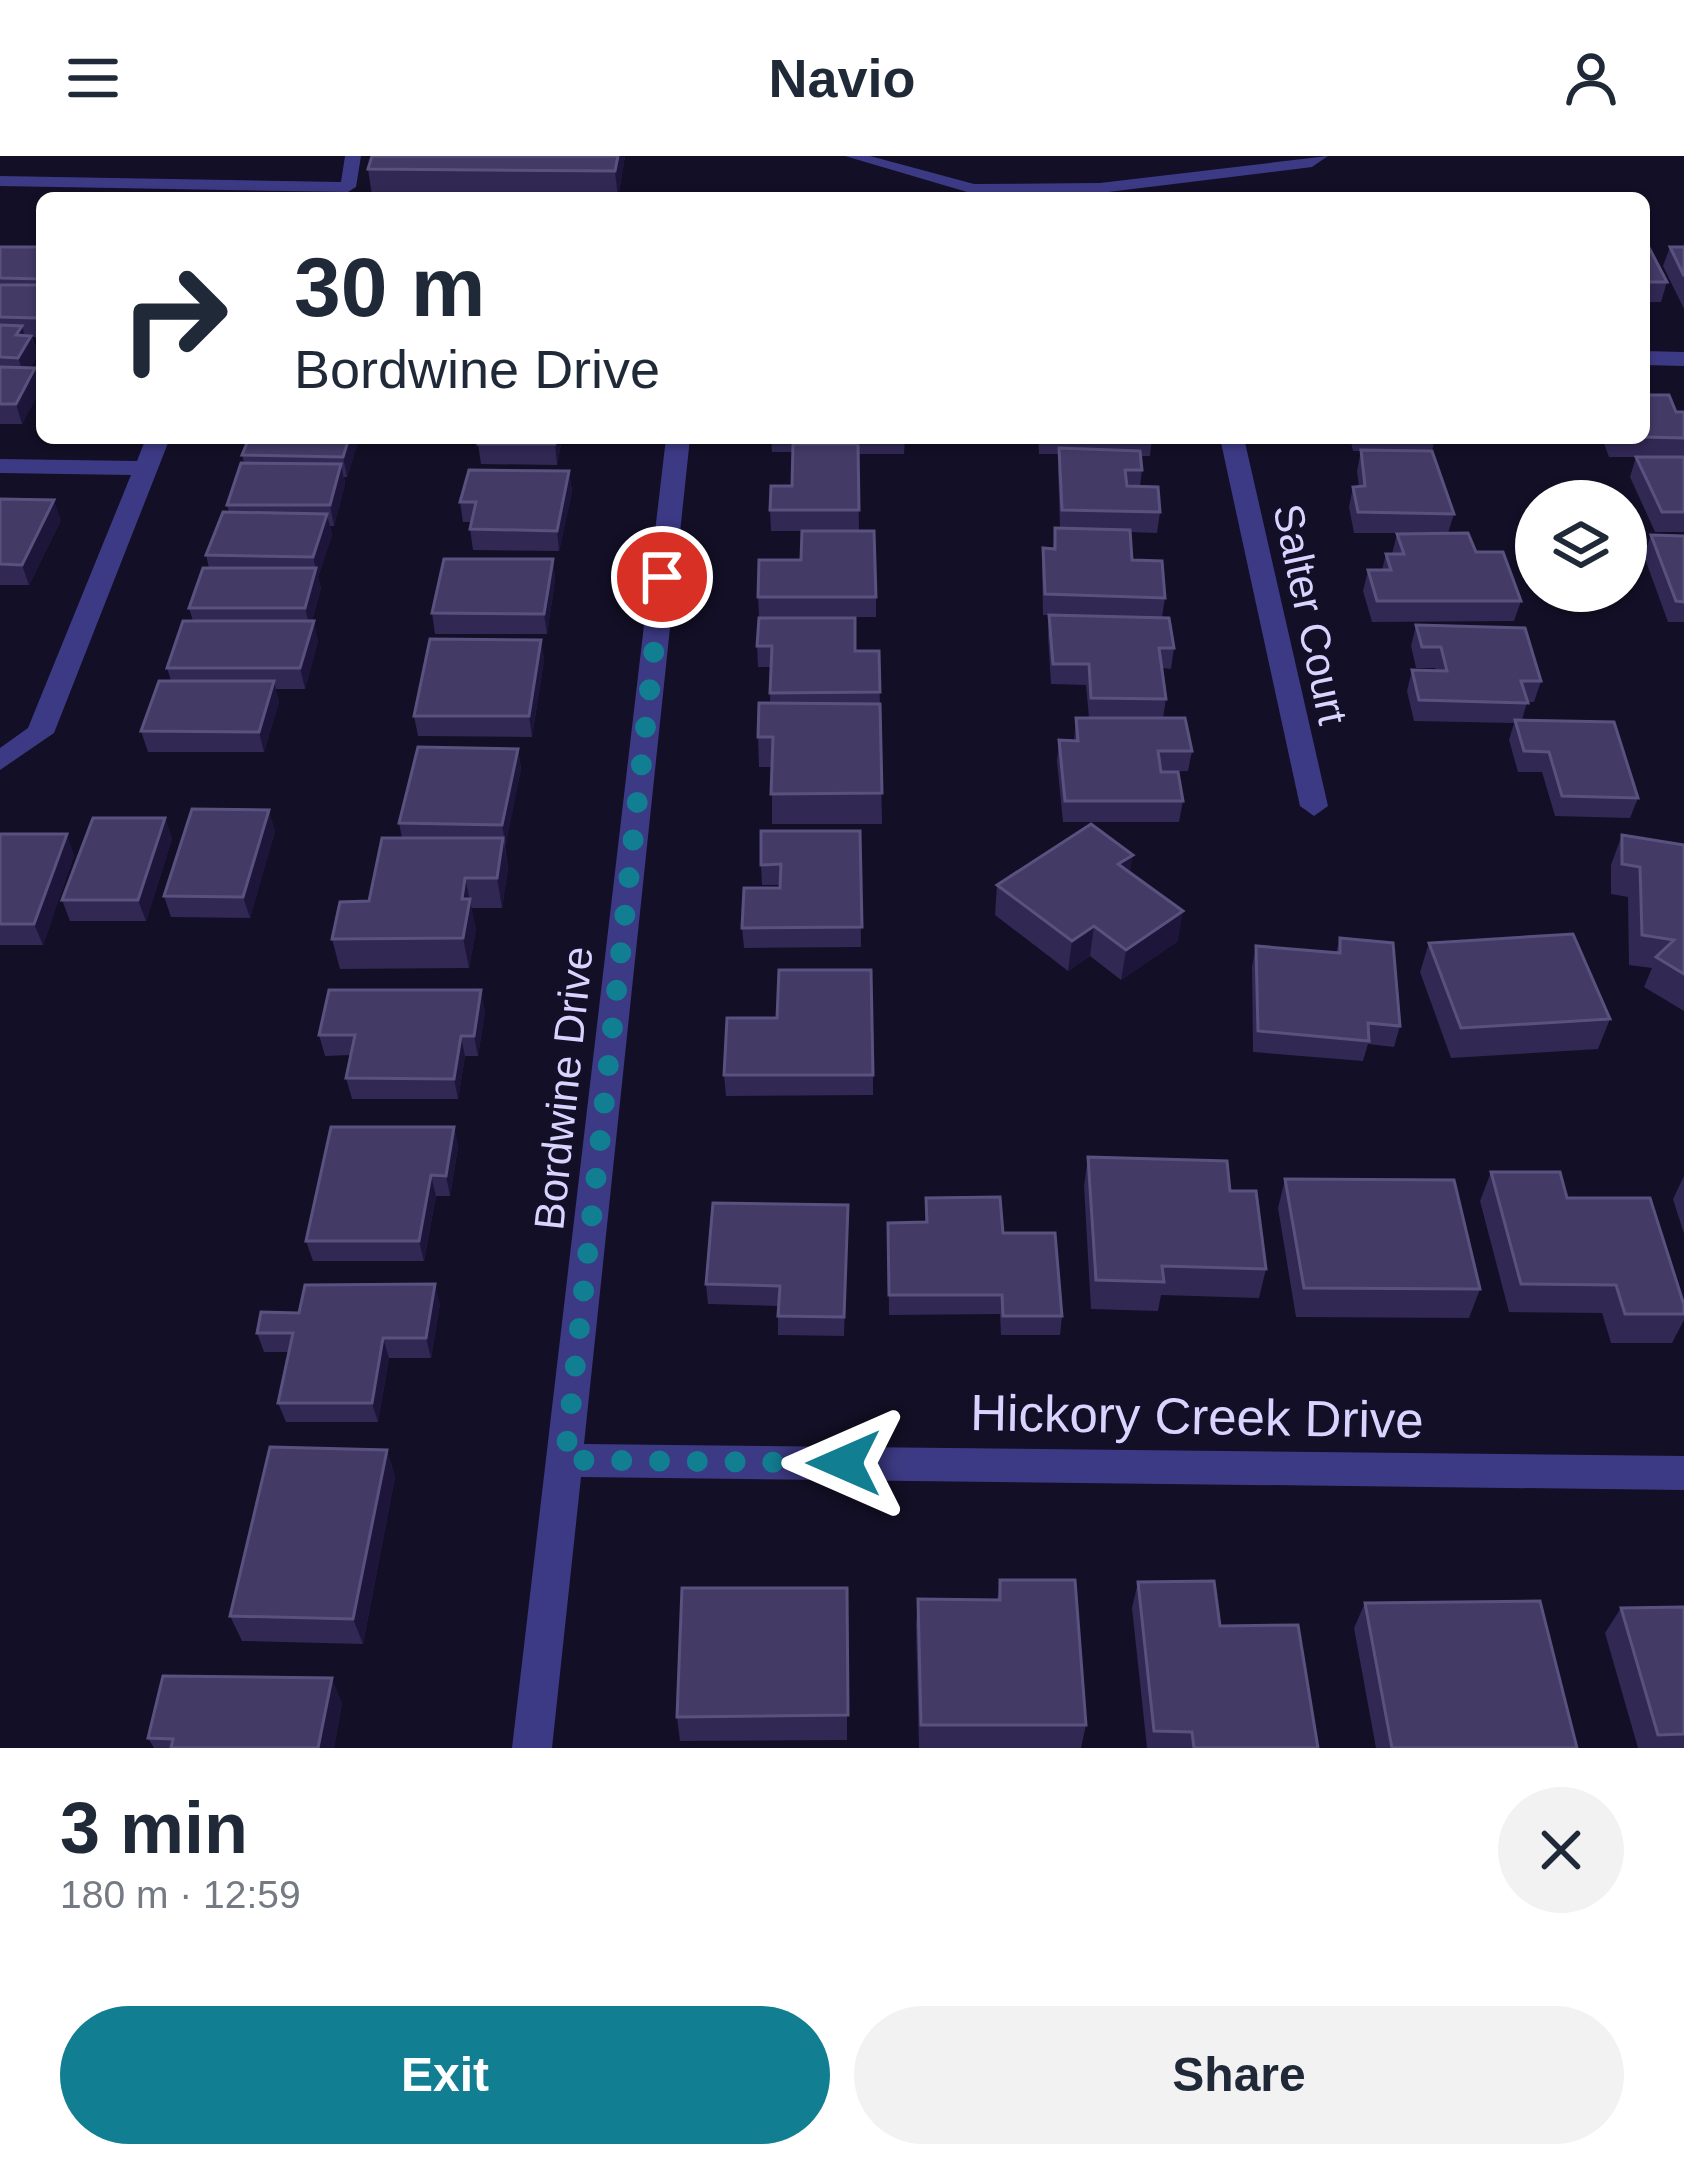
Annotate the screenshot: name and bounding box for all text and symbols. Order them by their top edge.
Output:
icon: menu [60,45,126,111]
icon: person [1558,45,1624,111]
text: Navio [768,48,916,108]
icon: right [96,240,252,396]
text: 30 m [294,240,485,334]
text: Bordwine Drive [294,339,660,399]
map controls [1515,480,1647,612]
button: layers [1515,480,1647,612]
street label: Salter Court [1264,500,1357,729]
pin [611,526,713,628]
icon: arrive [629,544,695,610]
street label: Bordwine Drive [525,944,602,1232]
street label: Hickory Creek Drive [970,1384,1424,1449]
position arrow [781,1400,907,1526]
button: close [1498,1787,1624,1913]
text: 3 min [60,1788,248,1868]
text: 180 m · 12:59 [60,1873,301,1916]
button: Exit [60,2006,830,2144]
button: Share [854,2006,1624,2144]

